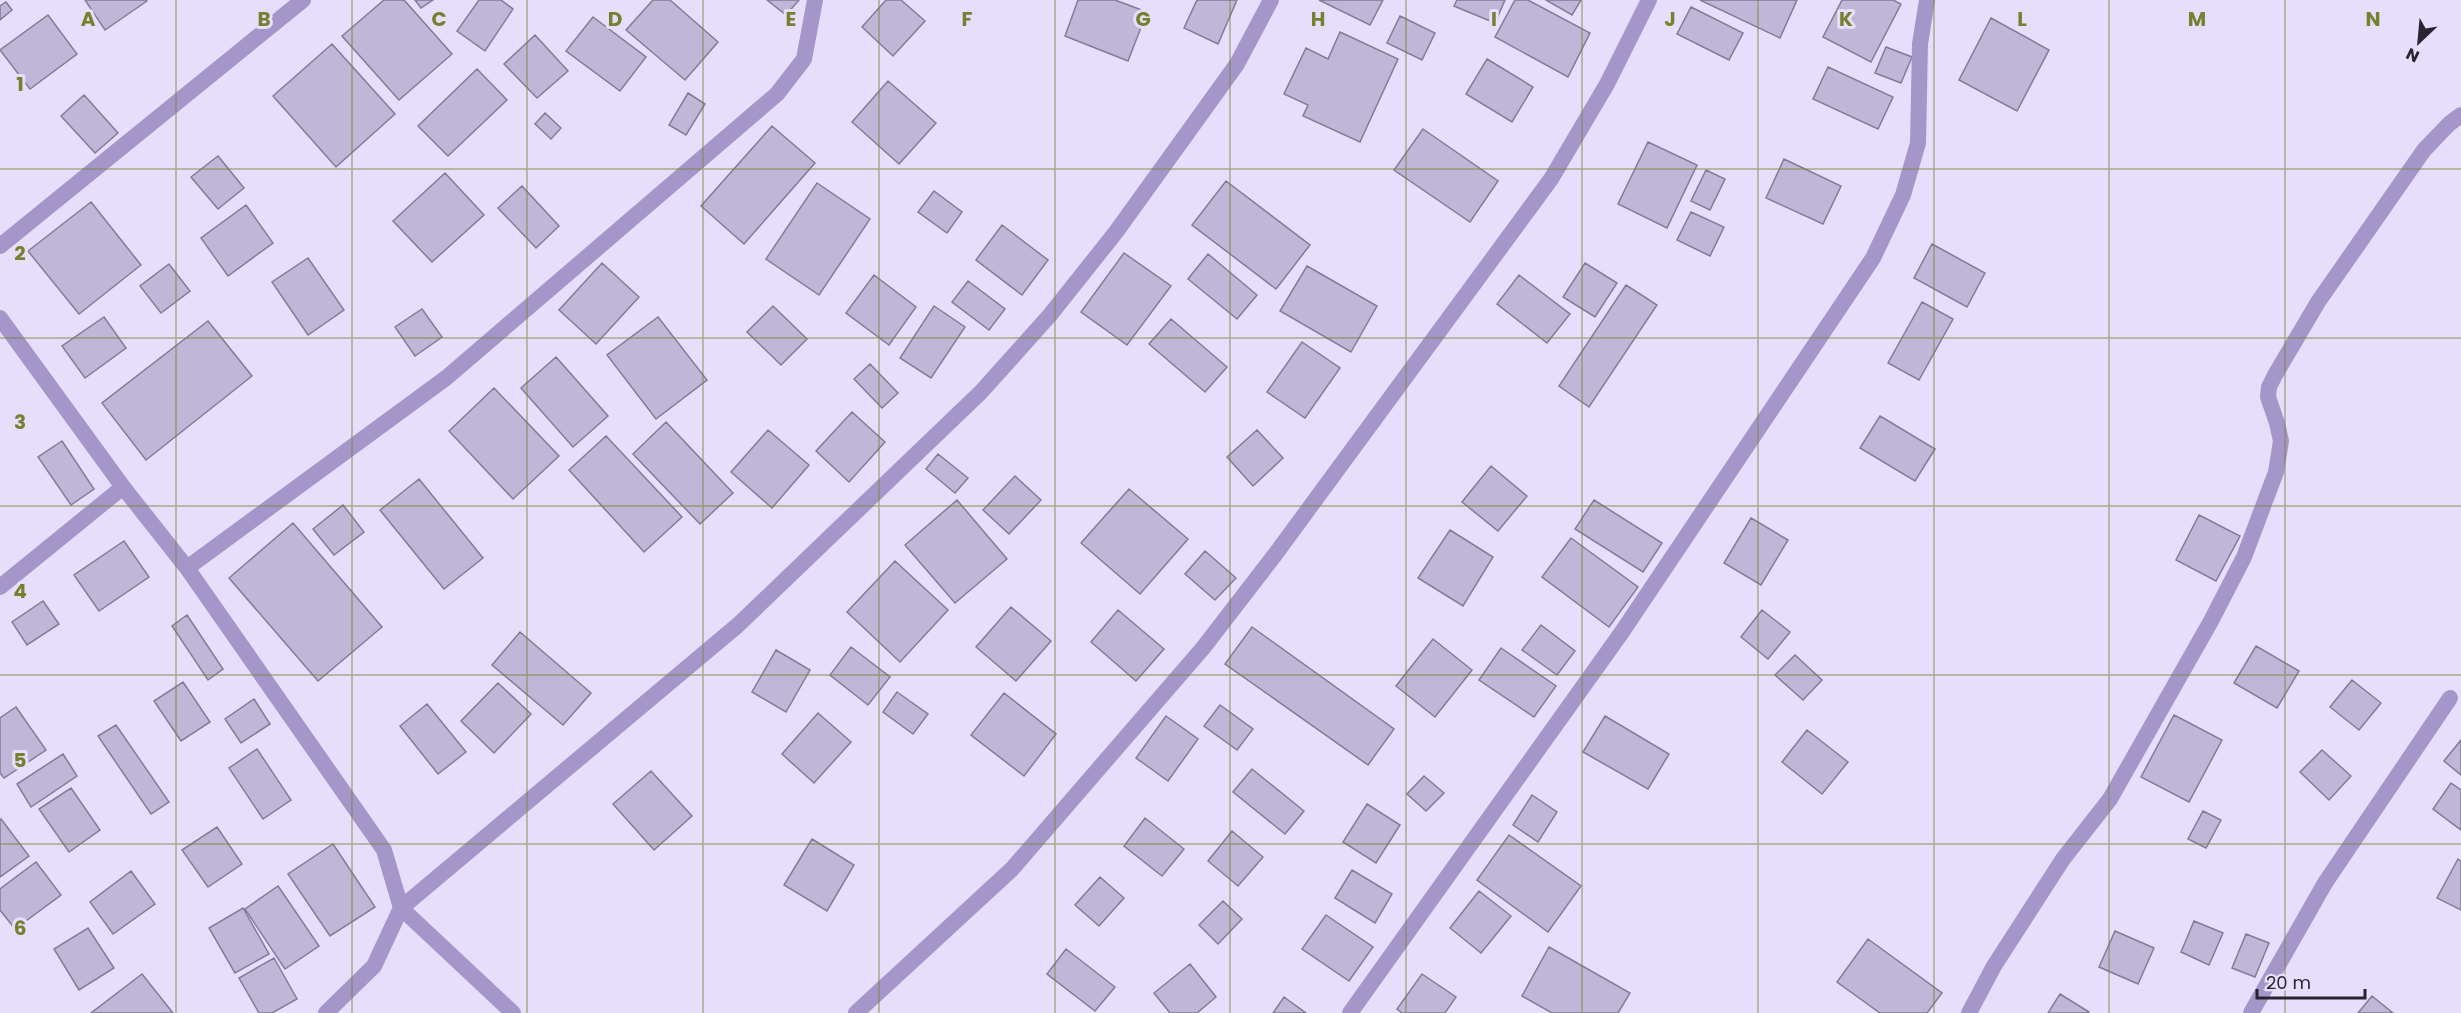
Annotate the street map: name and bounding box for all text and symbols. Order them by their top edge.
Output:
text: A [81,5,96,33]
text: B [257,5,271,33]
text: C [431,5,447,33]
text: D [608,5,622,33]
text: E [786,5,796,33]
text: F [962,5,973,33]
text: G [1135,5,1151,33]
text: H [1311,5,1325,33]
text: I [1491,5,1497,33]
text: J [1664,5,1676,33]
text: K [1839,5,1853,33]
text: L [2017,5,2027,33]
text: M [2188,5,2206,33]
text: N [2365,5,2381,33]
north arrow [2389,12,2449,72]
text: N [2402,42,2423,68]
text: 1 [16,70,24,98]
text: 2 [14,239,26,267]
text: 3 [14,408,26,436]
text: 4 [13,577,27,605]
text: 5 [14,746,27,774]
text: 6 [14,914,26,942]
scale bar [2257,962,2365,1000]
text: 20 m [2266,970,2311,995]

